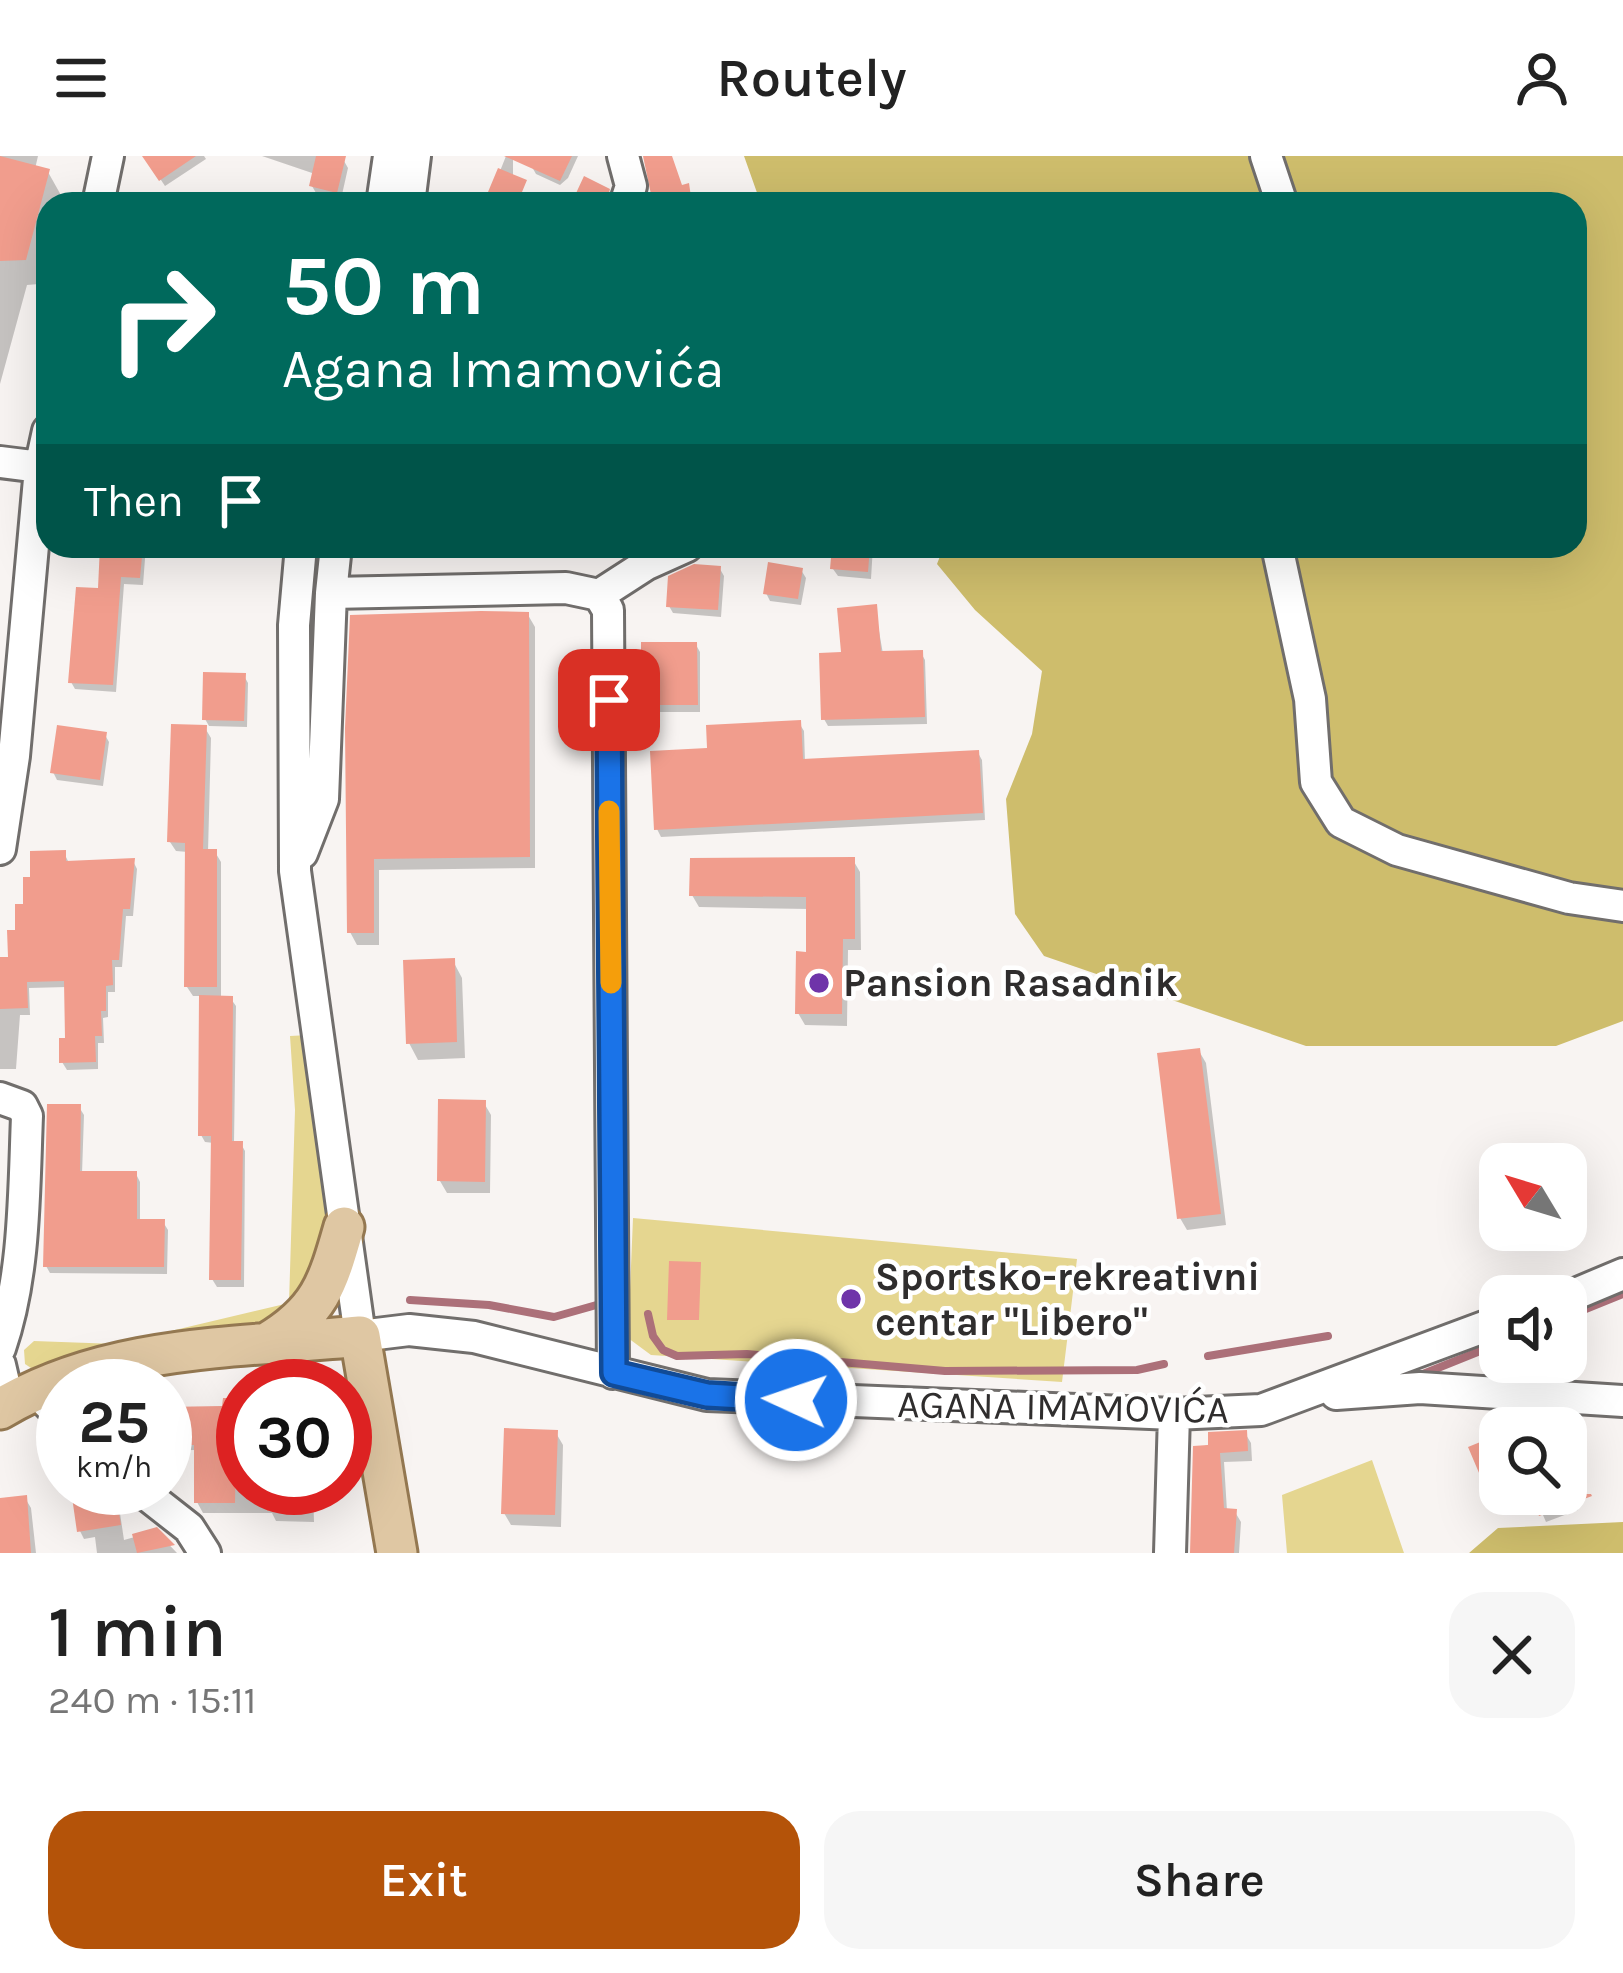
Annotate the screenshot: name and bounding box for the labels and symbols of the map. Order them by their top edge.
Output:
pin [558,649,660,751]
place label: Pansion Rasadnik [843,960,1178,1006]
marker: Pansion Rasadnik [806,970,832,996]
north arrow [1479,1143,1587,1251]
place label: Sportsko-rekreativni centar "Libero" [875,1254,1260,1345]
marker: Sportsko-rekreativni centar "Libero" [838,1286,864,1312]
position arrow [733,1337,859,1463]
speed limit sign: 30 [216,1359,372,1515]
street label: AGANA IMAMOVIĆA [897,1381,1229,1433]

